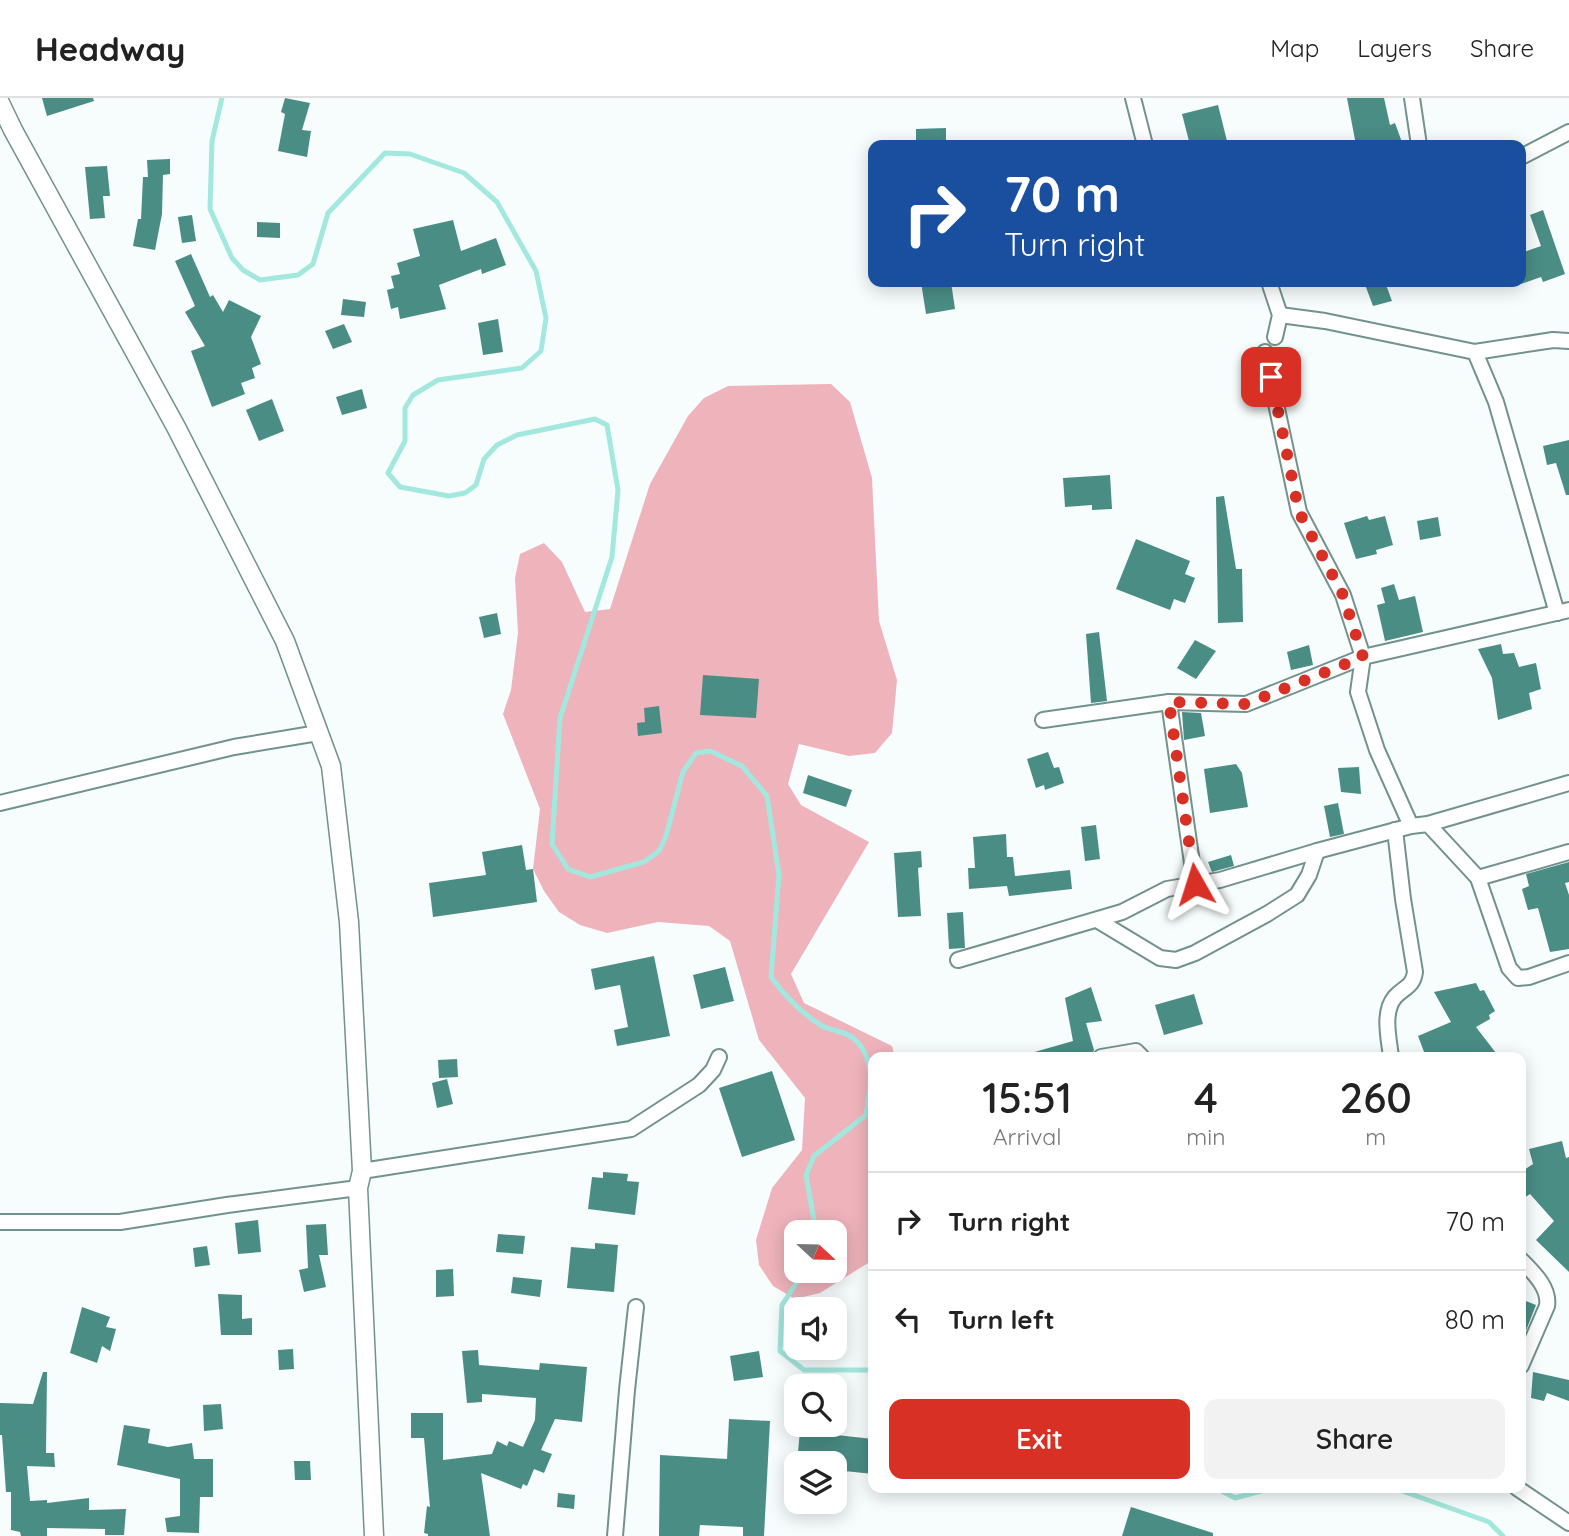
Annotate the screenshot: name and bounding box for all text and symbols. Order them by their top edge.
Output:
text: Headway [35,28,185,69]
text: Map [1270,33,1319,63]
text: Layers [1357,33,1432,63]
text: Share [1470,33,1534,63]
text: 70 m [1004,163,1120,224]
icon: right [889,168,980,259]
text: Turn right [1004,224,1145,264]
pin [1241,347,1301,407]
icon: arrive [1252,358,1290,396]
position arrow [1158,847,1232,921]
text: 15:51 [982,1071,1072,1124]
text: 4 [1194,1071,1218,1124]
text: 260 [1340,1071,1412,1124]
text: Arrival [993,1122,1062,1151]
text: min [1186,1122,1225,1151]
text: m [1365,1122,1386,1151]
icon: right [889,1202,927,1240]
text: Turn right [948,1205,1070,1238]
text: 70 m [1445,1205,1505,1238]
north arrow [784,1220,847,1283]
map controls [784,1220,847,1514]
button: sound [784,1297,847,1360]
icon: left [889,1300,927,1338]
text: Turn left [948,1303,1055,1336]
text: 80 m [1445,1303,1505,1336]
button: search [784,1374,847,1437]
button: Exit [889,1399,1190,1479]
button: Share [1204,1399,1505,1479]
button: layers [784,1451,847,1514]

